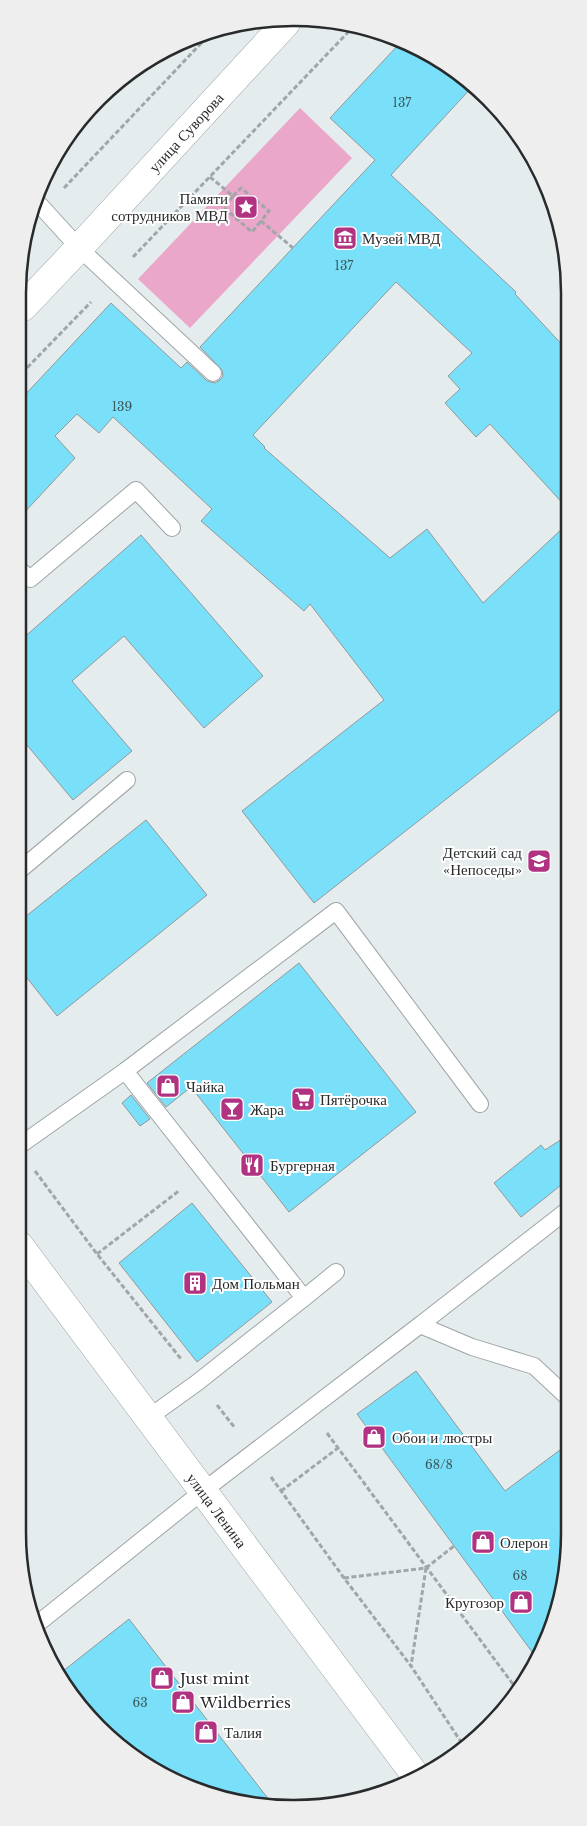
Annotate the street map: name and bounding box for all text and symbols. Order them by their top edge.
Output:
street label: улица Суворова [144,88,227,176]
house number: 137 [393,95,412,110]
place label: Памяти сотрудников МВД [111,189,228,225]
place icon: Памяти сотрудников МВД [233,194,259,220]
museum icon: Музей МВД [332,225,358,251]
place label: Музей МВД [362,229,440,248]
house number: 137 [335,258,354,273]
house number: 139 [112,399,132,414]
place label: Детский сад «Непоседы» [443,843,522,879]
school or university icon: Детский сад «Непоседы» [526,848,552,874]
shop icon: Чайка [155,1073,181,1099]
place label: Чайка [186,1077,224,1096]
supermarket icon: Пятёрочка [290,1086,316,1112]
place label: Пятёрочка [320,1090,387,1109]
bar icon: Жара [219,1096,245,1122]
place label: Жара [250,1100,284,1119]
restaurant icon: Бургерная [239,1152,265,1178]
place label: Бургерная [270,1156,335,1175]
building icon: Дом Польман [182,1270,208,1296]
place label: Дом Польман [212,1274,300,1293]
shop icon: Обои и люстры [361,1424,387,1450]
place label: Обои и люстры [392,1428,492,1447]
house number: 68/8 [425,1457,453,1472]
street label: улица Ленина [183,1469,252,1552]
shop icon: Олерон [470,1529,496,1555]
place label: Олерон [500,1533,548,1552]
house number: 68 [513,1568,528,1583]
shop icon: Кругозор [508,1589,534,1615]
place label: Кругозор [445,1593,504,1612]
shop icon: Just mint [149,1665,175,1691]
place label: Just mint [178,1669,250,1688]
shop icon: Wildberries [170,1689,196,1715]
place label: Wildberries [199,1693,291,1712]
house number: 63 [132,1695,148,1710]
shop icon: Талия [193,1719,219,1745]
place label: Талия [224,1723,262,1742]

